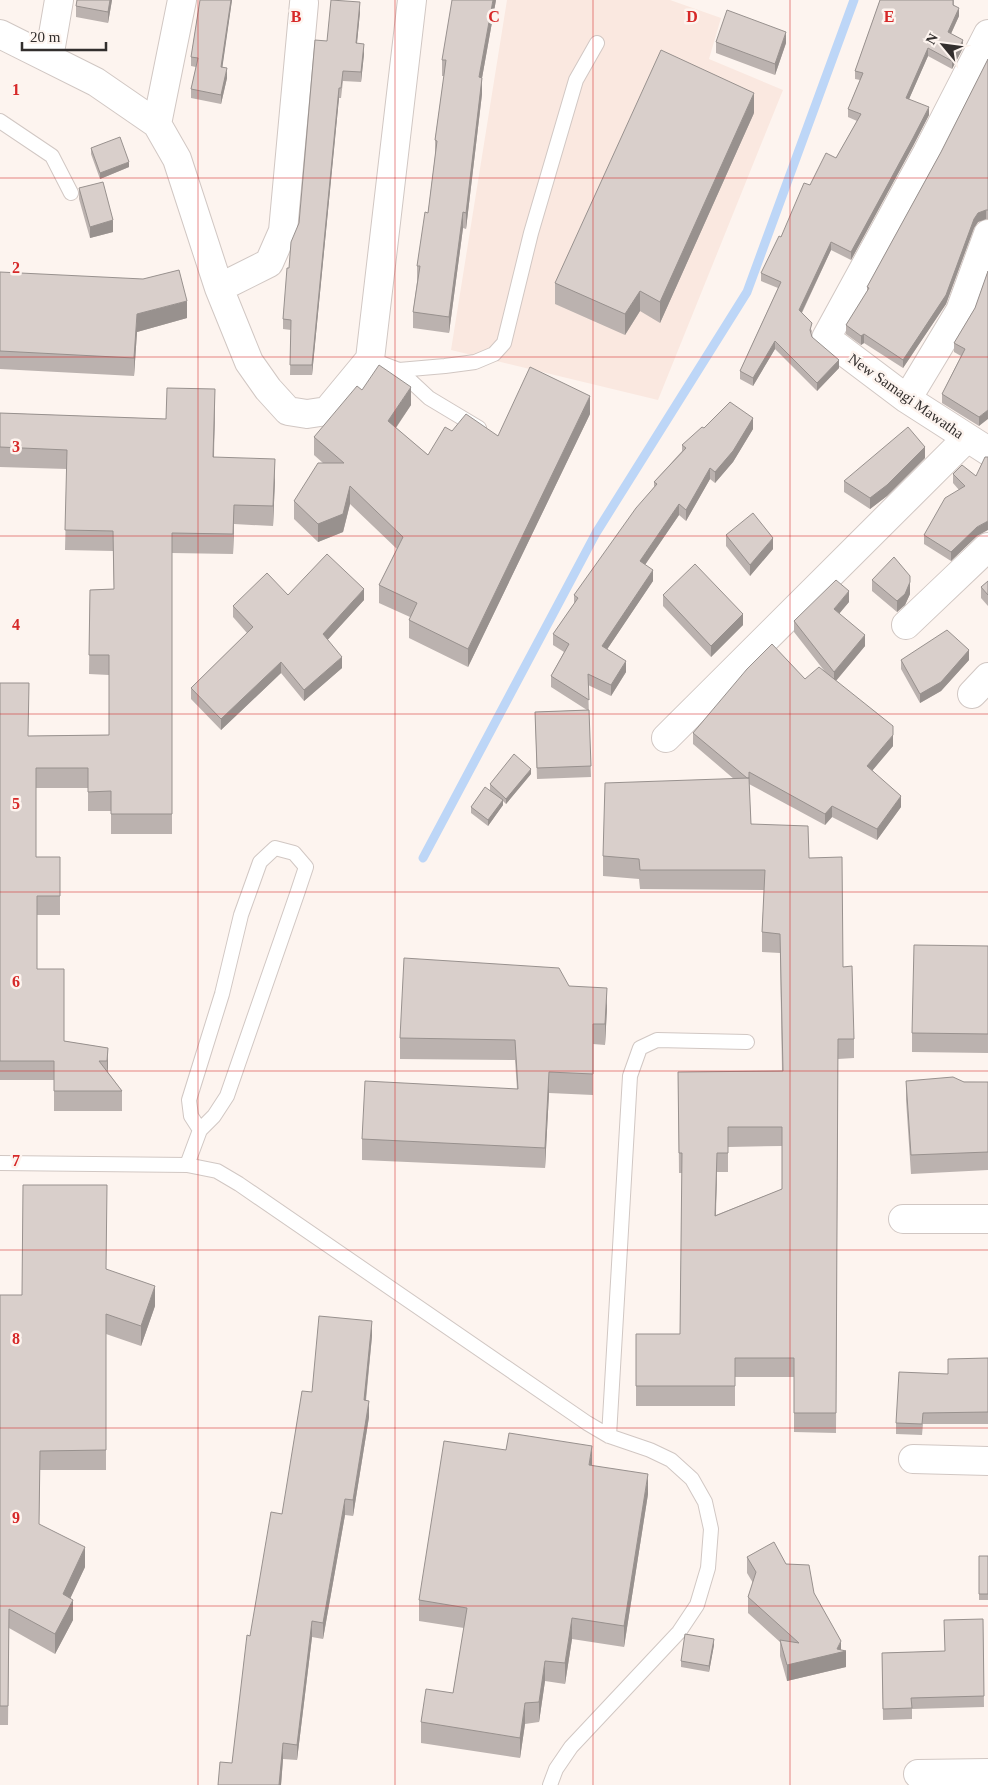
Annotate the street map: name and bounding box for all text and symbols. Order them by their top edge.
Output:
text: B [291,8,302,25]
text: C [488,8,500,25]
text: D [686,8,698,25]
text: E [884,8,894,25]
scale bar [22,20,106,52]
north arrow [918,20,968,70]
text: 20 m [30,29,61,45]
text: N [923,31,941,47]
text: 1 [12,81,20,98]
text: 2 [12,259,20,276]
street label: New Samagi Mawatha [845,350,967,442]
text: 3 [12,438,20,455]
text: 4 [12,616,20,633]
text: 5 [12,795,20,812]
text: 6 [12,973,20,990]
text: 7 [12,1152,20,1169]
text: 8 [12,1330,20,1347]
text: 9 [12,1509,20,1526]

